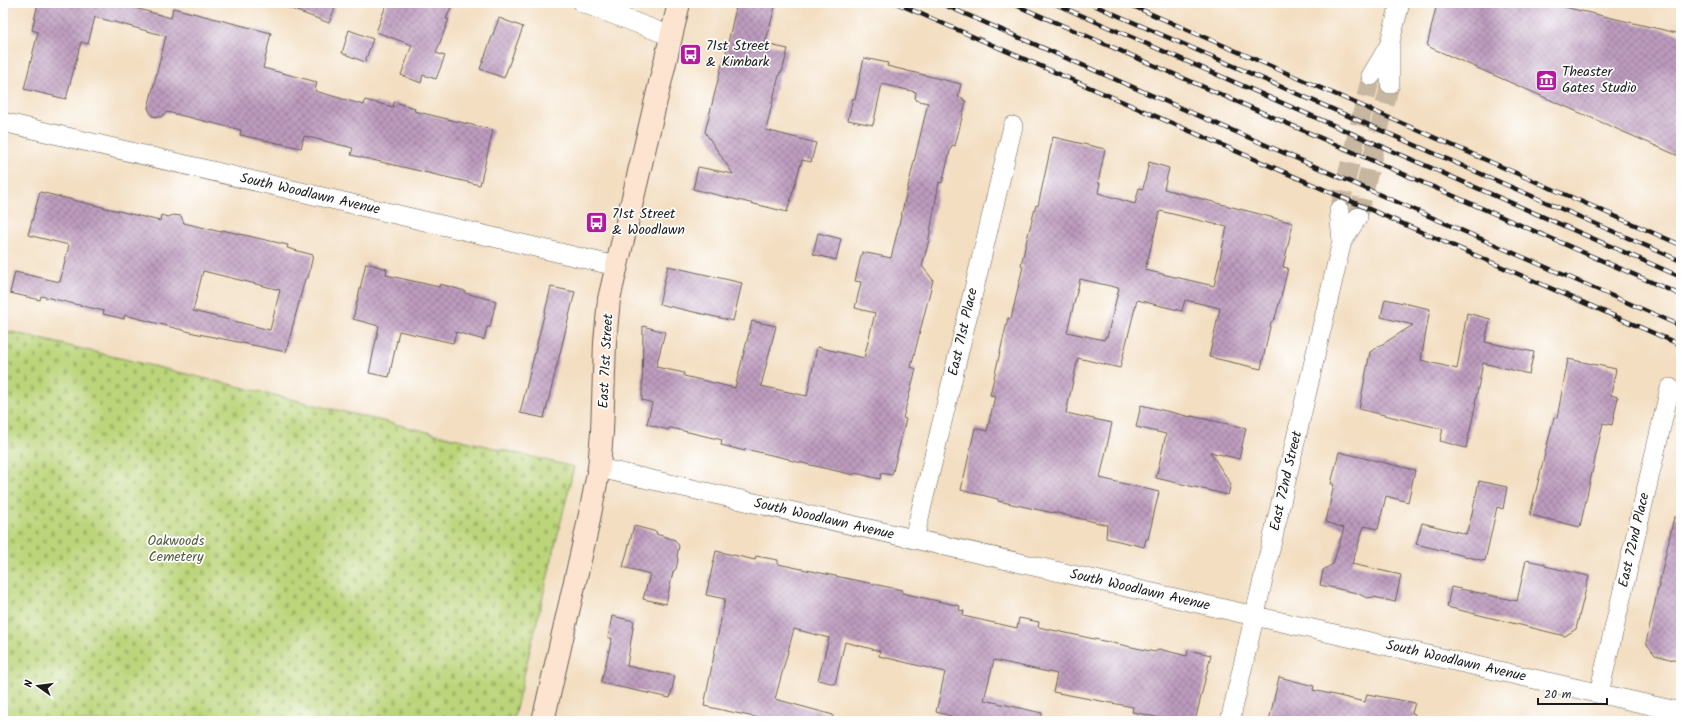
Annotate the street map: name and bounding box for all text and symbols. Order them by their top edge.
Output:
place label: 71st Street & Kimbark [706,35,770,73]
bus stop icon: 71st Street & Kimbark [678,41,704,67]
place label: Theaster Gates Studio [1562,61,1637,99]
museum icon: Theaster Gates Studio [1534,67,1560,93]
street label: South Woodlawn Avenue [238,167,383,221]
place label: 71st Street & Woodlawn [612,203,685,241]
bus stop icon: 71st Street & Woodlawn [583,209,609,235]
street label: East 71st Place [942,285,984,378]
street label: East 71st Street [593,312,620,409]
street label: East 72nd Street [1264,428,1308,533]
street label: East 72nd Place [1612,490,1656,590]
street label: South Woodlawn Avenue [752,492,897,546]
park label: Oakwoods Cemetery [148,530,204,568]
street label: South Woodlawn Avenue [1068,563,1213,617]
street label: South Woodlawn Avenue [1384,634,1529,688]
north arrow [18,666,58,706]
text: N [20,678,39,689]
scale bar [1538,680,1607,706]
text: 20 m [1544,685,1572,704]

